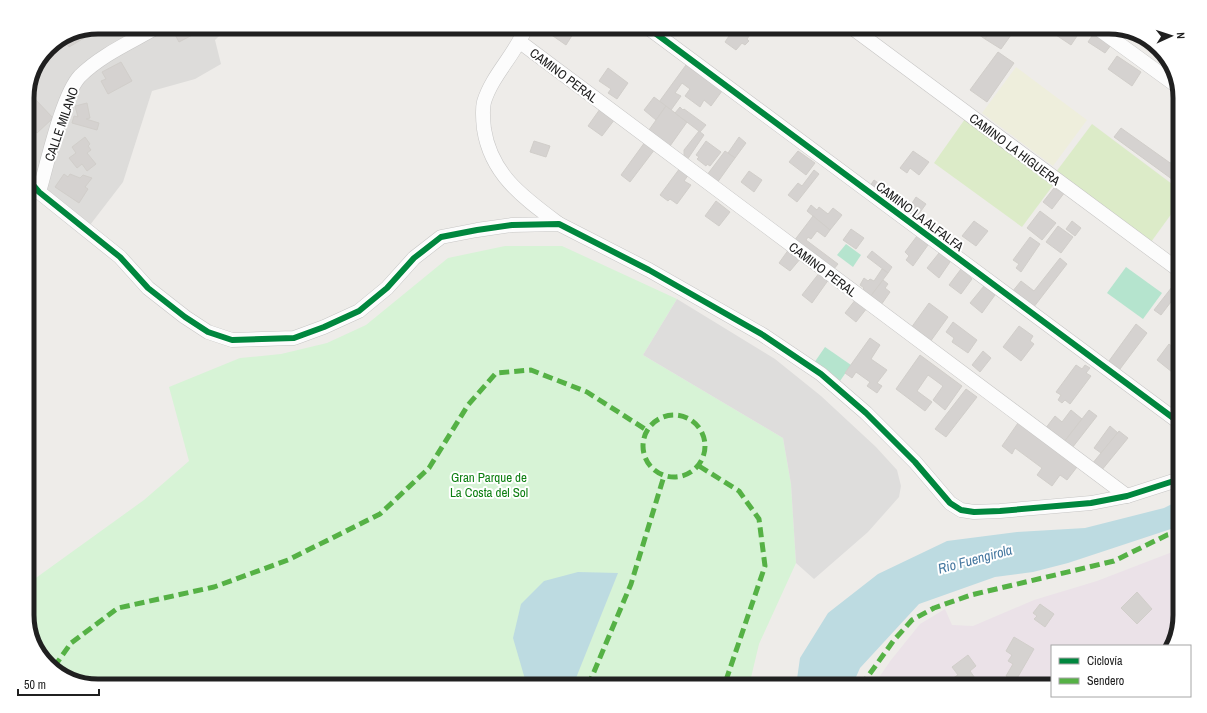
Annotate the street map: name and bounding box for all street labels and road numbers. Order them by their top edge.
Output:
street label: CAMINO PERAL [526,44,601,106]
street label: CALLE MILANO [41,85,82,164]
street label: CAMINO LA HIGUERA [966,110,1064,190]
street label: CAMINO LA ALFALFA [872,178,968,255]
street label: CAMINO PERAL [785,238,860,300]

